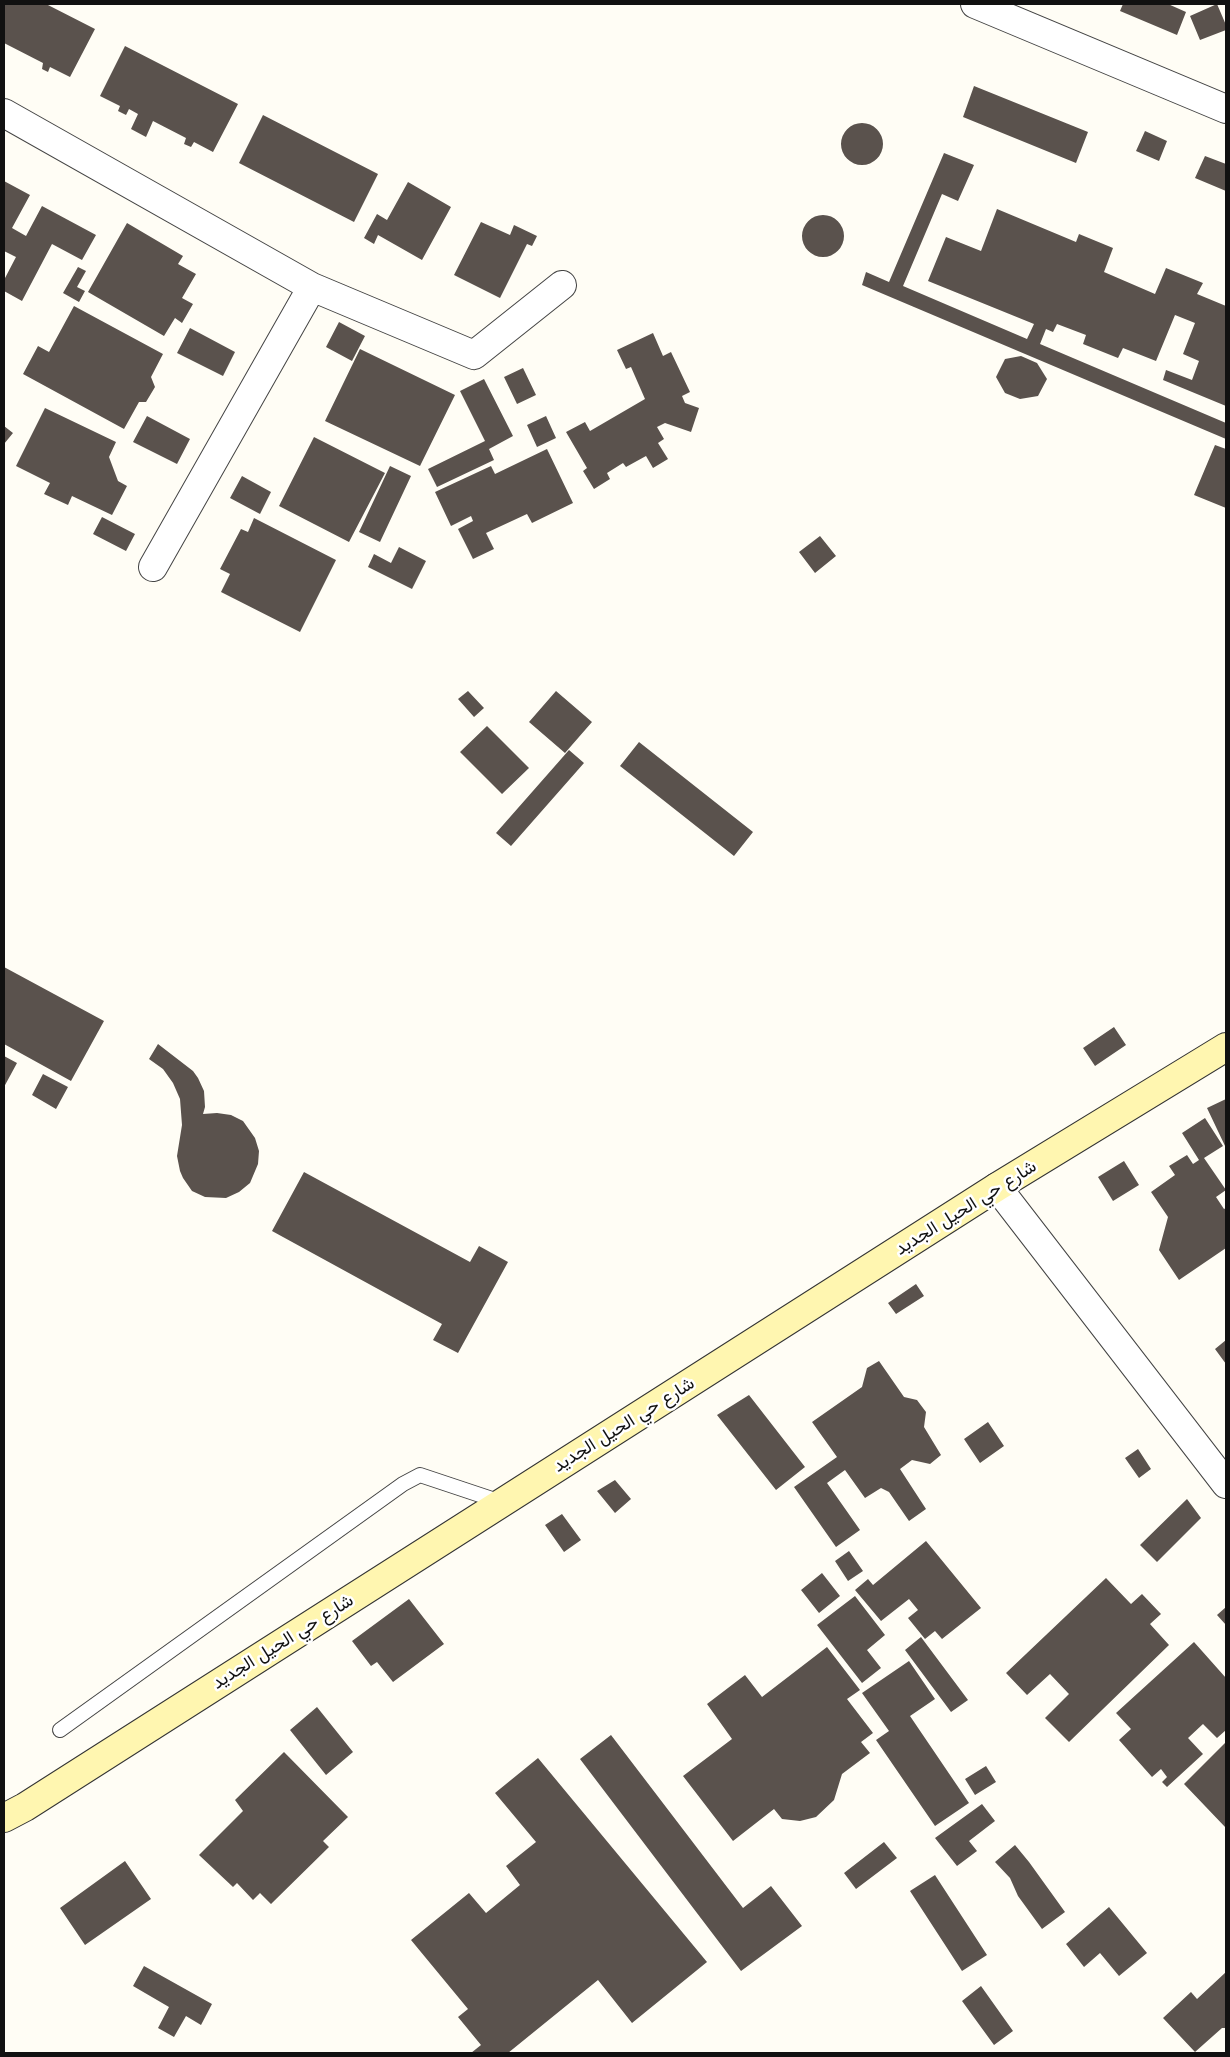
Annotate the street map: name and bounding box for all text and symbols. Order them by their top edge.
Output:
street label: شارع حي الحيل الجديد [891,1156,1041,1260]
street label: شارع حي الحيل الجديد [549,1373,699,1477]
street label: شارع حي الحيل الجديد [208,1590,358,1694]

